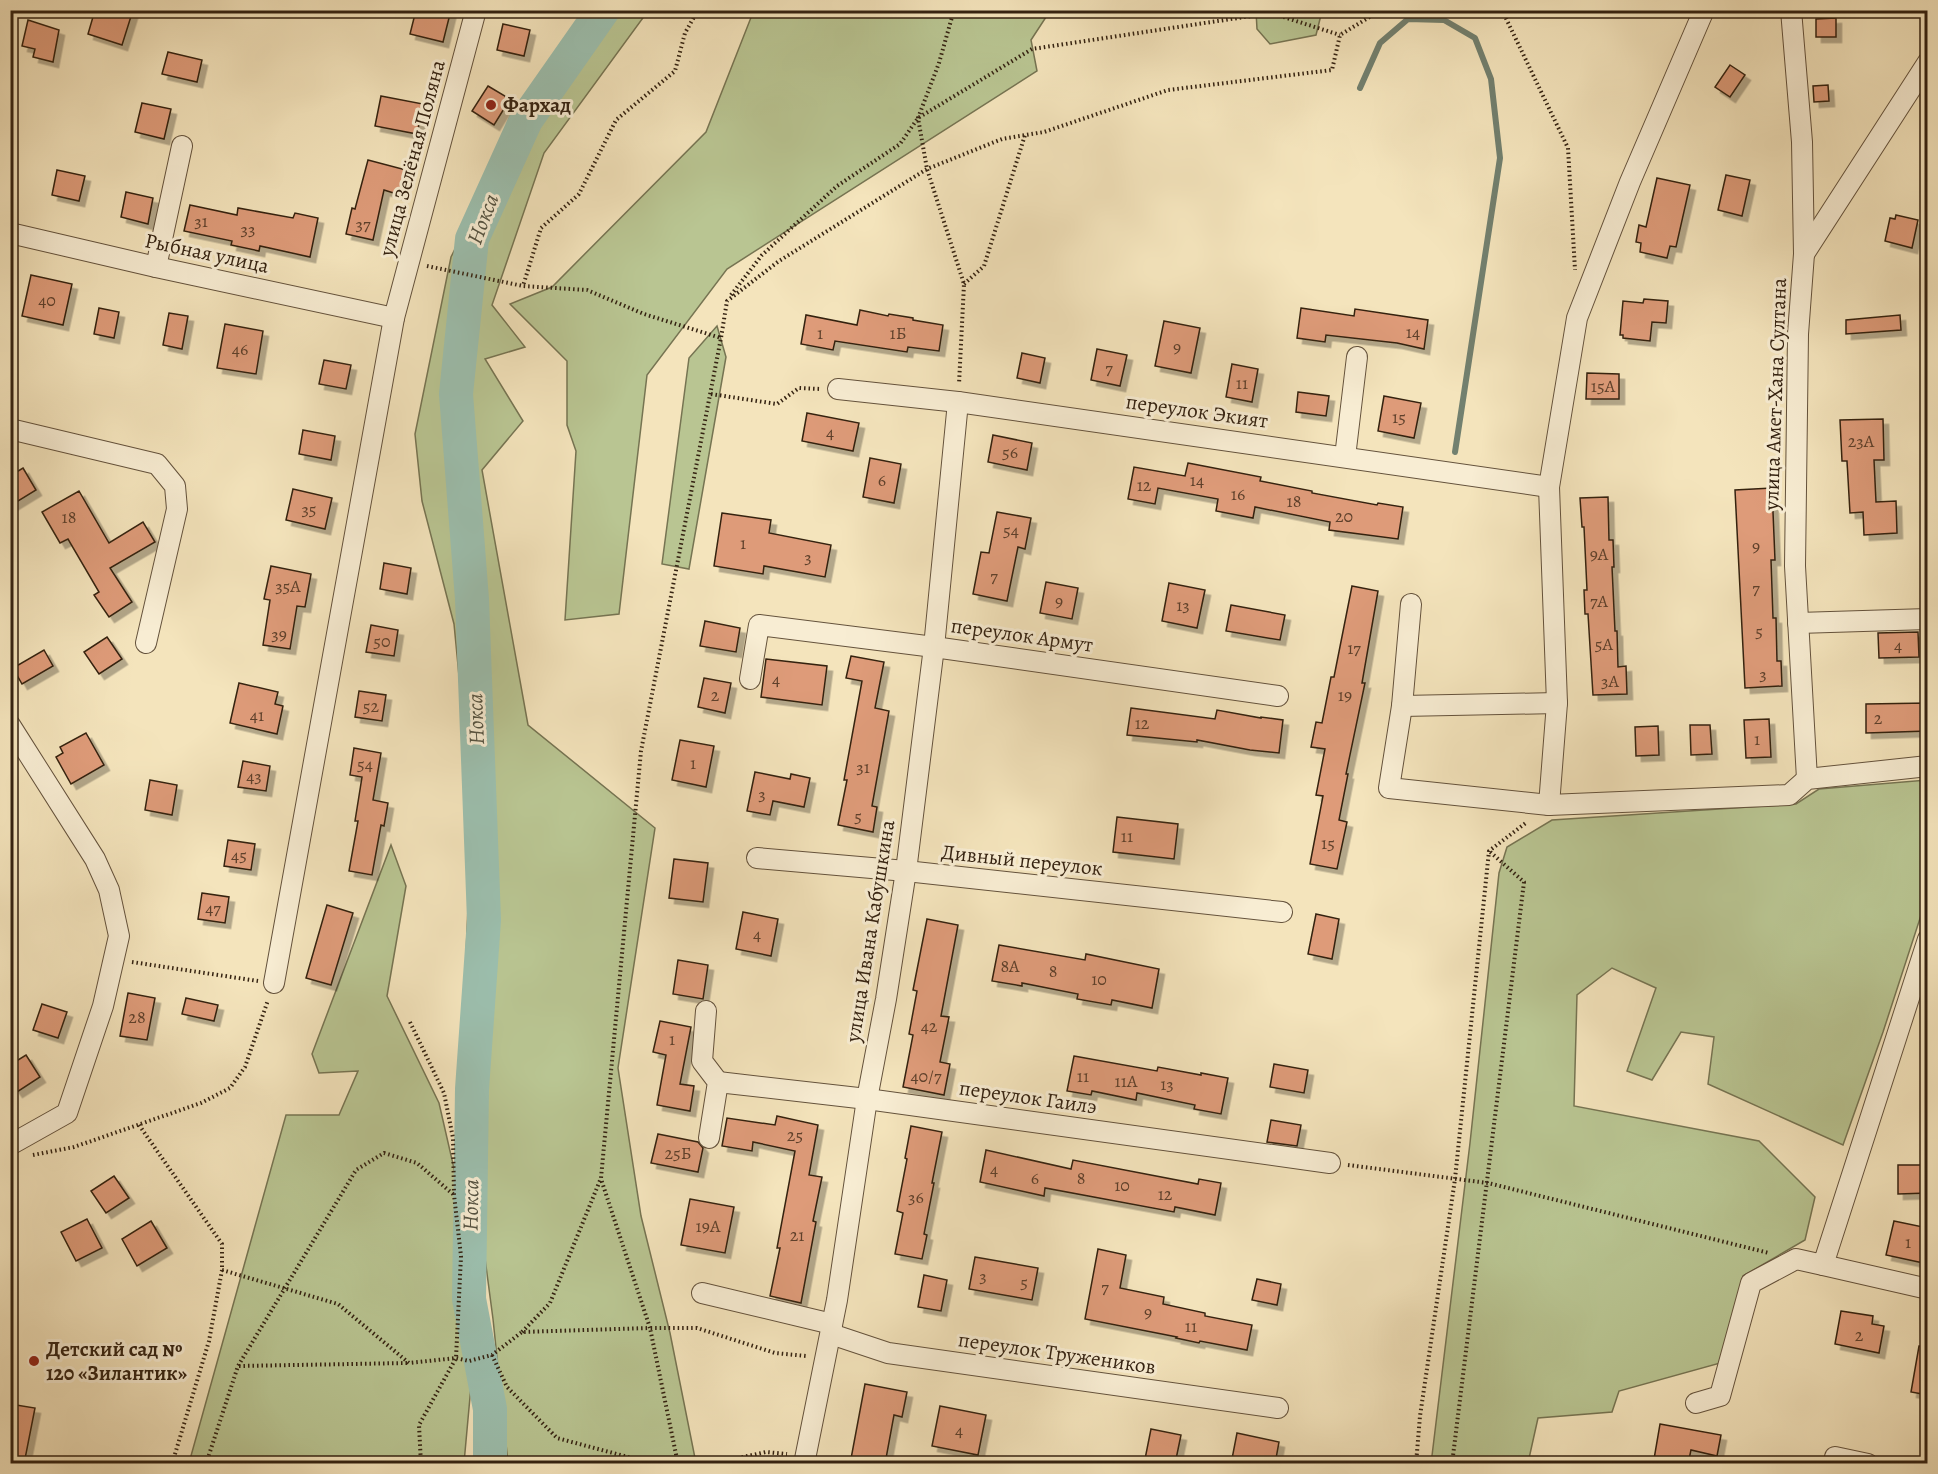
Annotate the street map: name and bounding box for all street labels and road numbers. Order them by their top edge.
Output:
street label: улица Зелёная Поляна [372,56,452,260]
street label: Рыбная улица [142,226,272,280]
street label: улица Амет-Хана Султана [1757,277,1793,512]
street label: переулок Экият [1124,387,1270,435]
street label: переулок Армут [949,611,1095,659]
street label: улица Ивана Кабушкина [838,818,901,1045]
street label: Дивный переулок [940,838,1104,882]
street label: переулок Гаилэ [957,1073,1099,1121]
street label: переулок Тружеников [956,1325,1158,1381]

